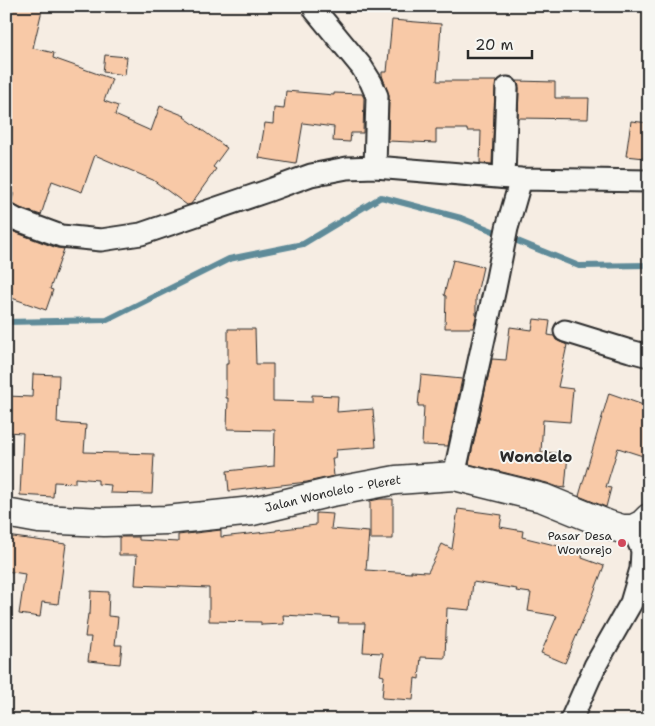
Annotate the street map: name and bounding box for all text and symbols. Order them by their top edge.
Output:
scale bar [468,28,531,60]
text: 20 m [475,35,514,55]
district label: Wonolelo [500,447,572,467]
street label: Jalan Wonolelo - Pleret [263,472,401,516]
place label: Pasar Desa Wonorejo [548,528,613,558]
marker: Pasar Desa Wonorejo [616,537,628,549]

